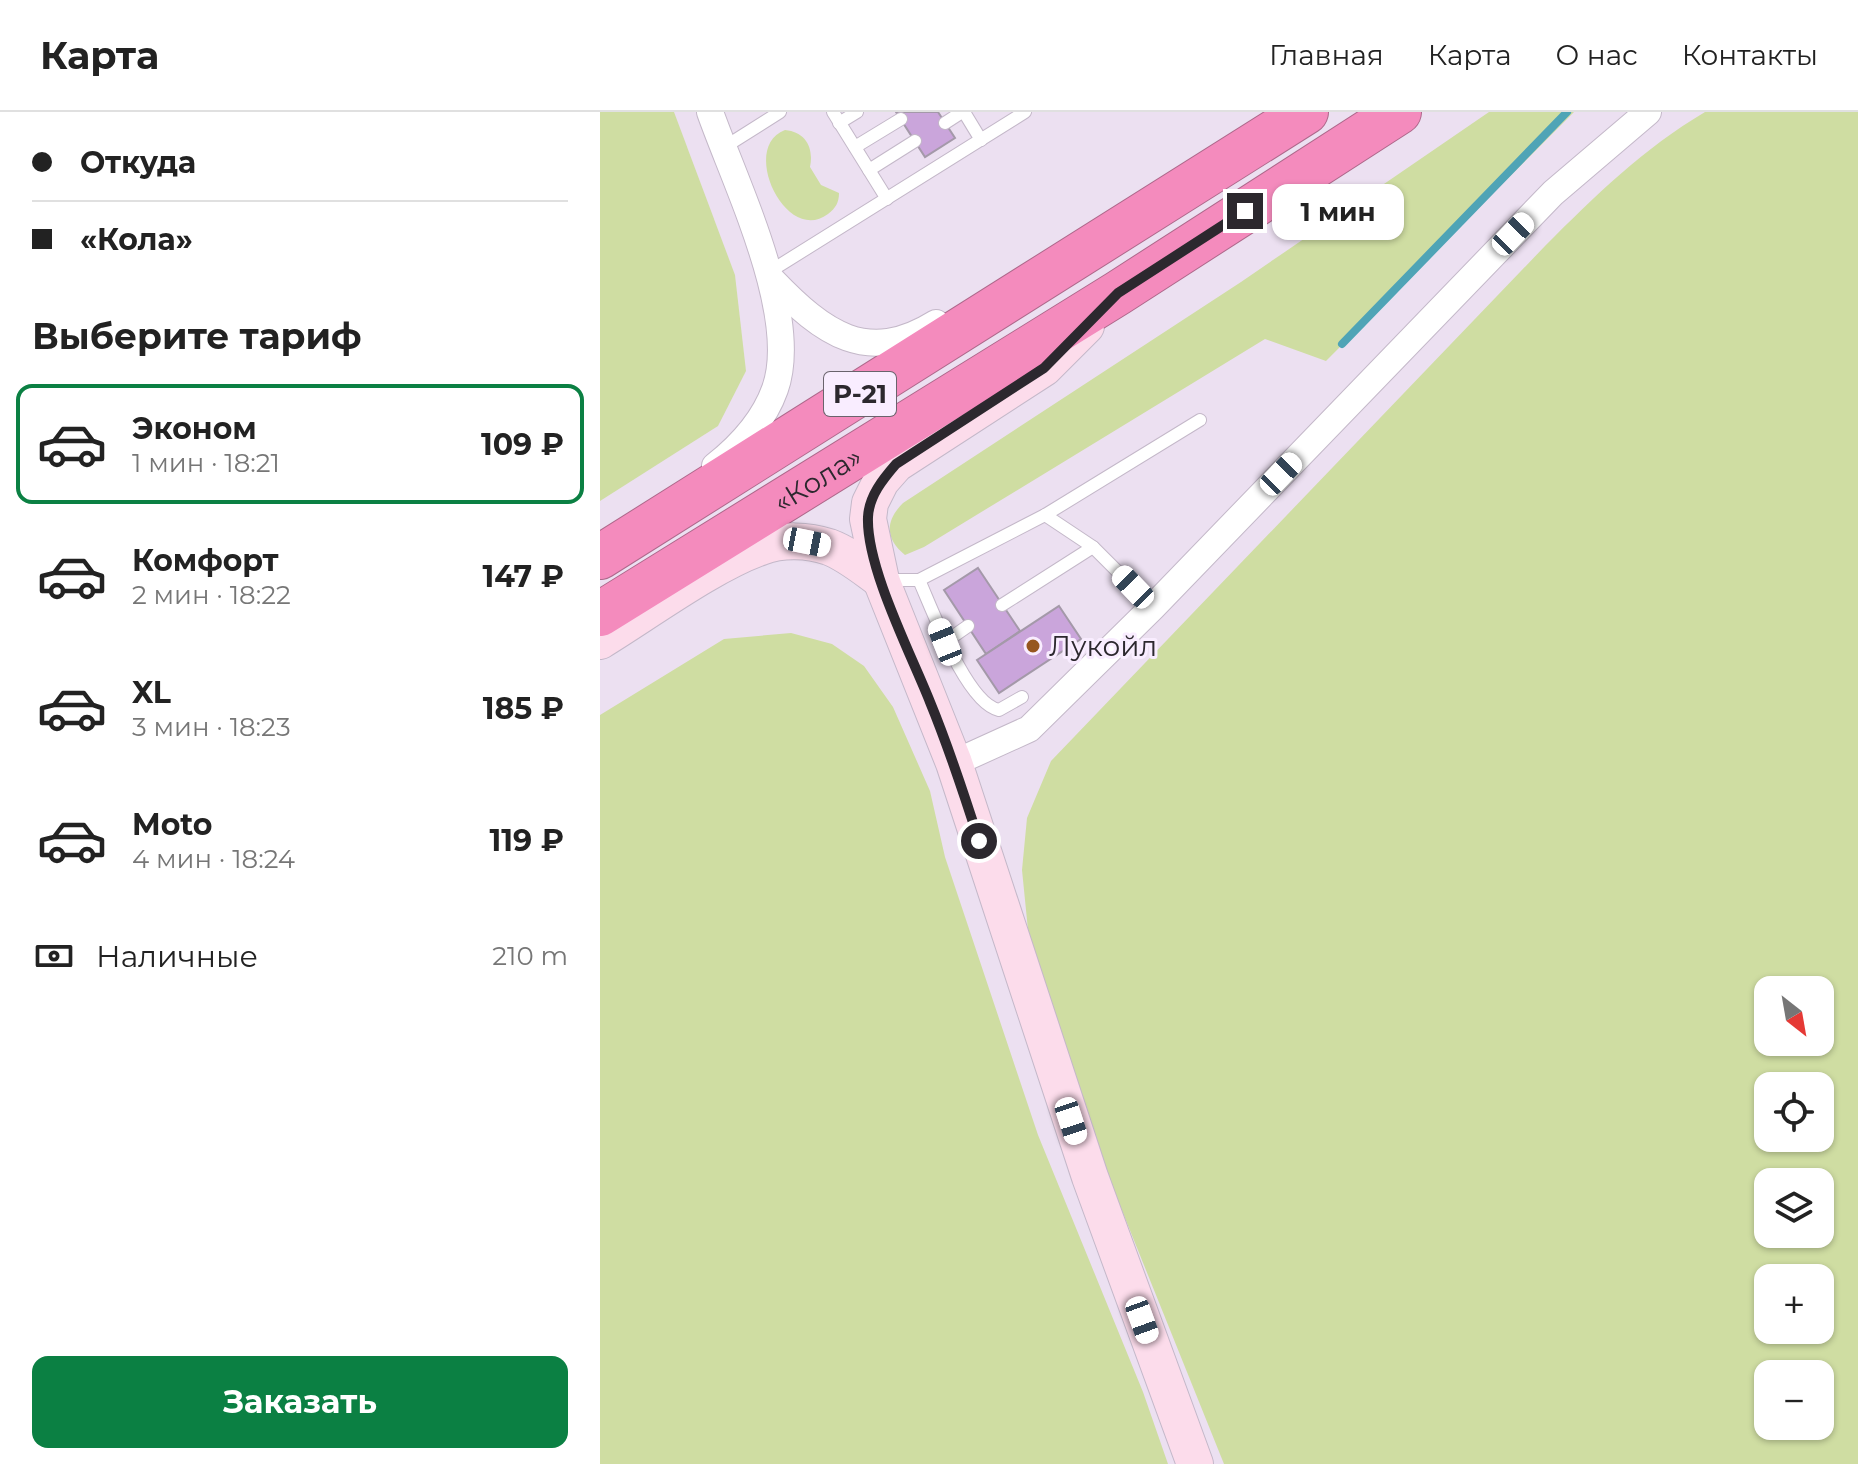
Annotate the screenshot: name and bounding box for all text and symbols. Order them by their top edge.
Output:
text: Карта [40,32,159,79]
text: Главная [1269,38,1384,72]
text: Карта [1428,38,1512,72]
text: О нас [1556,38,1638,72]
text: Контакты [1682,38,1818,72]
text: Откуда [80,144,196,181]
callout: 1 мин [1273,183,1405,239]
route end [1227,193,1263,229]
text: 1 мин [1300,196,1376,228]
car [1488,208,1538,260]
text: «Кола» [80,221,193,258]
text: Выберите тариф [32,314,362,358]
road number: Р-21 [824,372,896,416]
icon: car [36,408,108,480]
text: Эконом [132,410,257,447]
text: 109 ₽ [481,426,564,463]
street label: «Кола» [767,439,868,519]
text: 1 мин · 18:21 [132,447,280,479]
car [1256,448,1306,500]
car [781,526,833,558]
icon: car [36,540,108,612]
text: Комфорт [132,542,279,579]
text: 147 ₽ [482,558,564,595]
car [1108,561,1158,613]
text: 2 мин · 18:22 [132,579,291,611]
car [925,615,965,669]
place label: Лукойл [1049,629,1157,663]
marker: Лукойл [1024,637,1042,655]
icon: car [36,672,108,744]
text: XL [132,674,171,711]
text: 185 ₽ [483,690,564,727]
text: 3 мин · 18:23 [132,711,291,743]
icon: car [36,804,108,876]
text: Moto [132,806,213,843]
text: 119 ₽ [490,822,564,859]
route start [961,823,997,859]
text: 4 мин · 18:24 [132,843,295,875]
icon: cash [32,934,76,978]
text: Наличные [96,938,258,975]
text: 210 m [492,940,568,972]
north arrow [1754,976,1834,1056]
map controls [1754,976,1834,1440]
button: locate [1754,1072,1834,1152]
car [1052,1094,1090,1148]
button: layers [1754,1168,1834,1248]
button: + [1754,1264,1834,1344]
car [1123,1293,1161,1347]
button: Заказать [32,1356,568,1448]
button: − [1754,1360,1834,1440]

